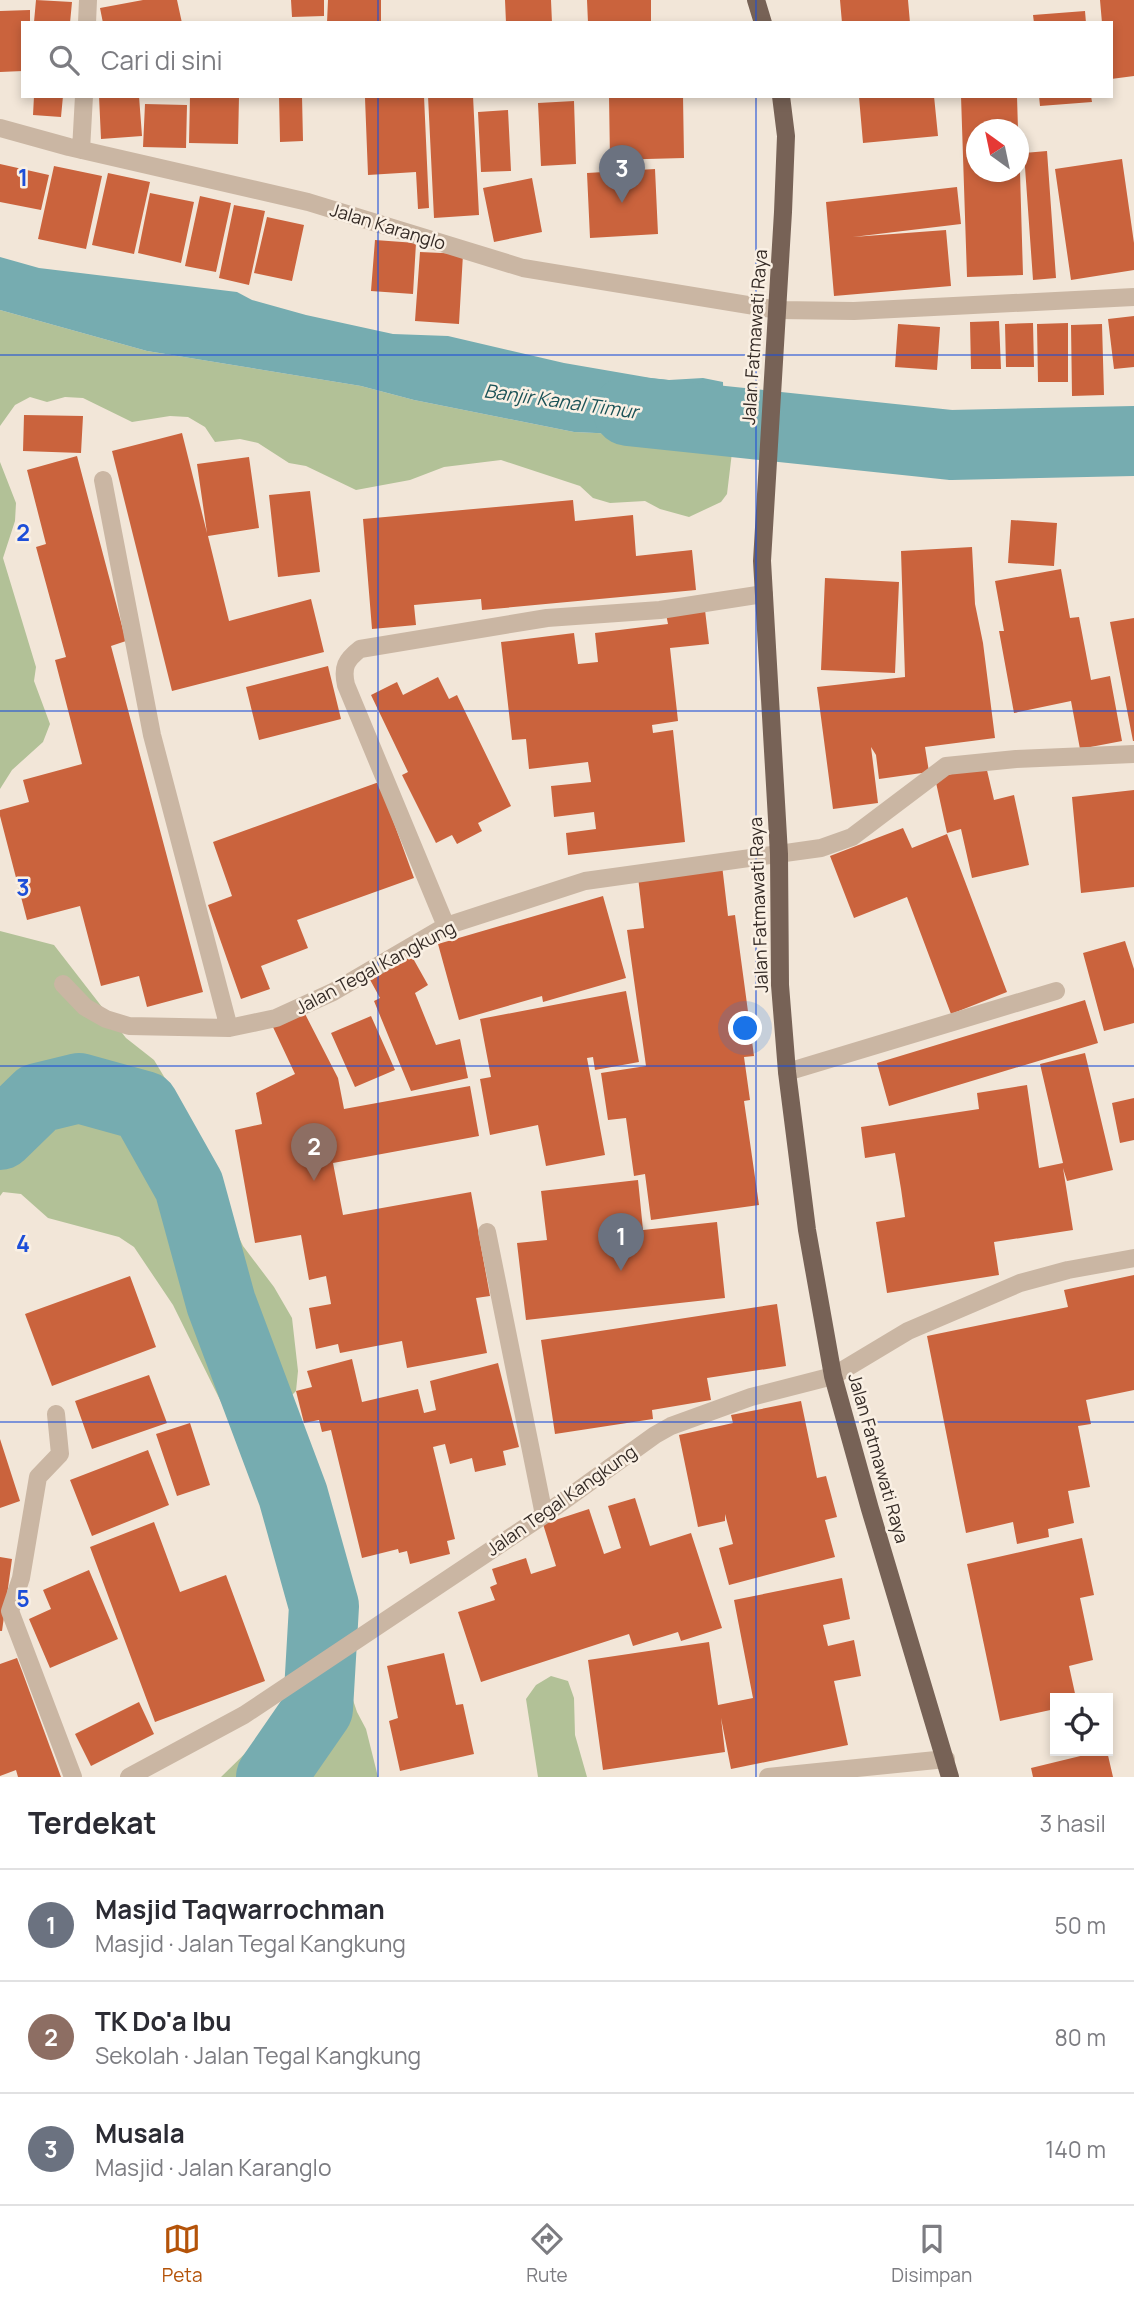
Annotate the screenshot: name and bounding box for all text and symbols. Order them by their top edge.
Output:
search box [21,21,1113,98]
icon: search [45,41,83,79]
text: Cari di sini [101,42,223,78]
north arrow [966,119,1029,182]
pin: 3 [599,145,645,203]
text: 1 [18,161,28,193]
street label: Jalan Karanglo [327,197,449,255]
street label: Jalan Fatmawati Raya [736,248,772,426]
water label: Banjir Kanal Timur [482,377,642,425]
text: 2 [16,516,30,548]
street label: Jalan Fatmawati Raya [743,817,773,993]
text: 3 [16,871,30,903]
street label: Jalan Tegal Kangkung [291,915,459,1019]
your location [728,1011,762,1045]
pin: 2 [291,1123,337,1181]
pin: 1 [598,1213,644,1271]
text: 4 [16,1227,30,1259]
street label: Jalan Fatmawati Raya [843,1370,915,1546]
street label: Jalan Tegal Kangkung [481,1439,641,1561]
text: 5 [16,1582,30,1614]
map controls [1050,1693,1113,1756]
button: locate [1050,1693,1113,1756]
text: Terdekat [28,1802,157,1843]
text: 3 hasil [1039,1807,1106,1839]
text: Masjid Taqwarrochman [95,1891,385,1927]
text: 1 [46,1909,56,1941]
text: 50 m [1055,1909,1106,1941]
text: Masjid · Jalan Tegal Kangkung [95,1927,406,1959]
text: TK Do'a Ibu [95,2003,232,2039]
text: 2 [44,2021,58,2053]
text: 80 m [1055,2021,1106,2053]
text: Sekolah · Jalan Tegal Kangkung [95,2039,421,2071]
text: Musala [95,2115,185,2151]
text: 3 [44,2133,58,2165]
text: 140 m [1045,2133,1106,2165]
text: Masjid · Jalan Karanglo [95,2151,331,2183]
tab: Peta [162,2220,203,2288]
tab: Rute [526,2220,568,2288]
tab: Disimpan [891,2220,972,2288]

